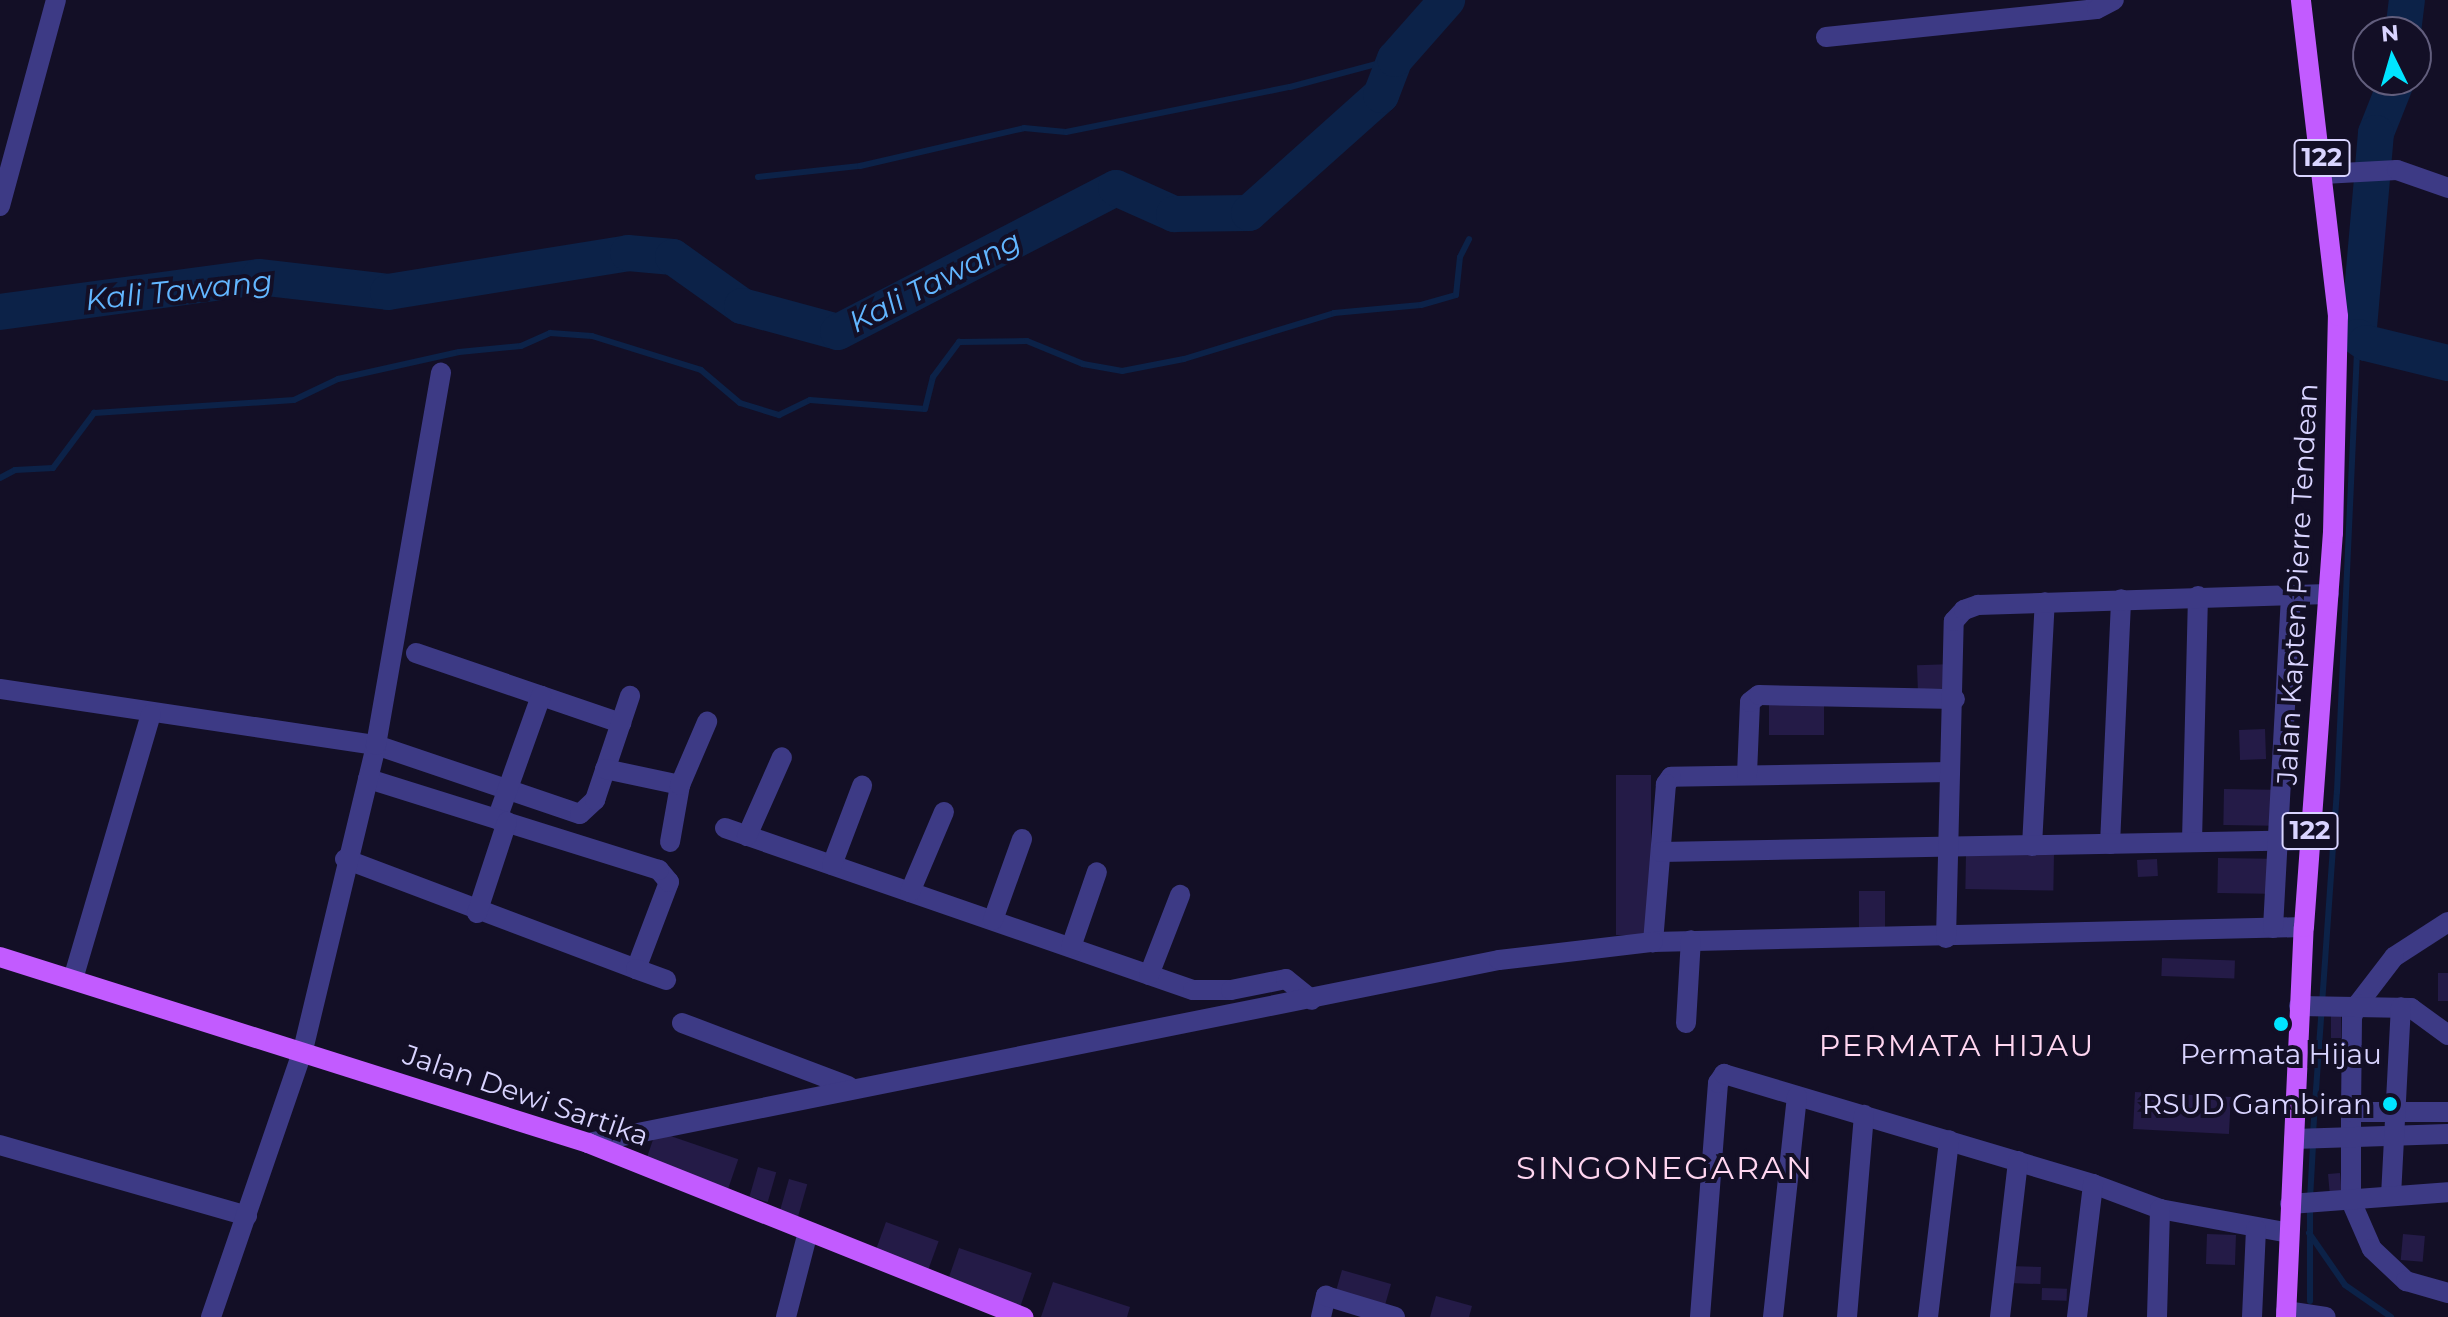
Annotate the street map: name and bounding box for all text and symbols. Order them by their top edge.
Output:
north arrow [2352,16,2432,96]
text: N [2380,19,2400,48]
road number: 122 [2292,136,2352,180]
water label: Kali Tawang [843,223,1027,341]
water label: Kali Tawang [84,263,274,319]
street label: Jalan Kapten Pierre Tendean [2270,382,2324,786]
road number: 122 [2280,809,2340,853]
marker: Permata Hijau [2272,1015,2290,1033]
district label: PERMATA HIJAU [1819,1028,2095,1064]
street label: Jalan Dewi Sartika [399,1037,653,1153]
place label: Permata Hijau [2180,1037,2382,1071]
place label: RSUD Gambiran [2142,1087,2372,1121]
marker: RSUD Gambiran [2379,1093,2401,1115]
district label: SINGONEGARAN [1516,1149,1814,1187]

